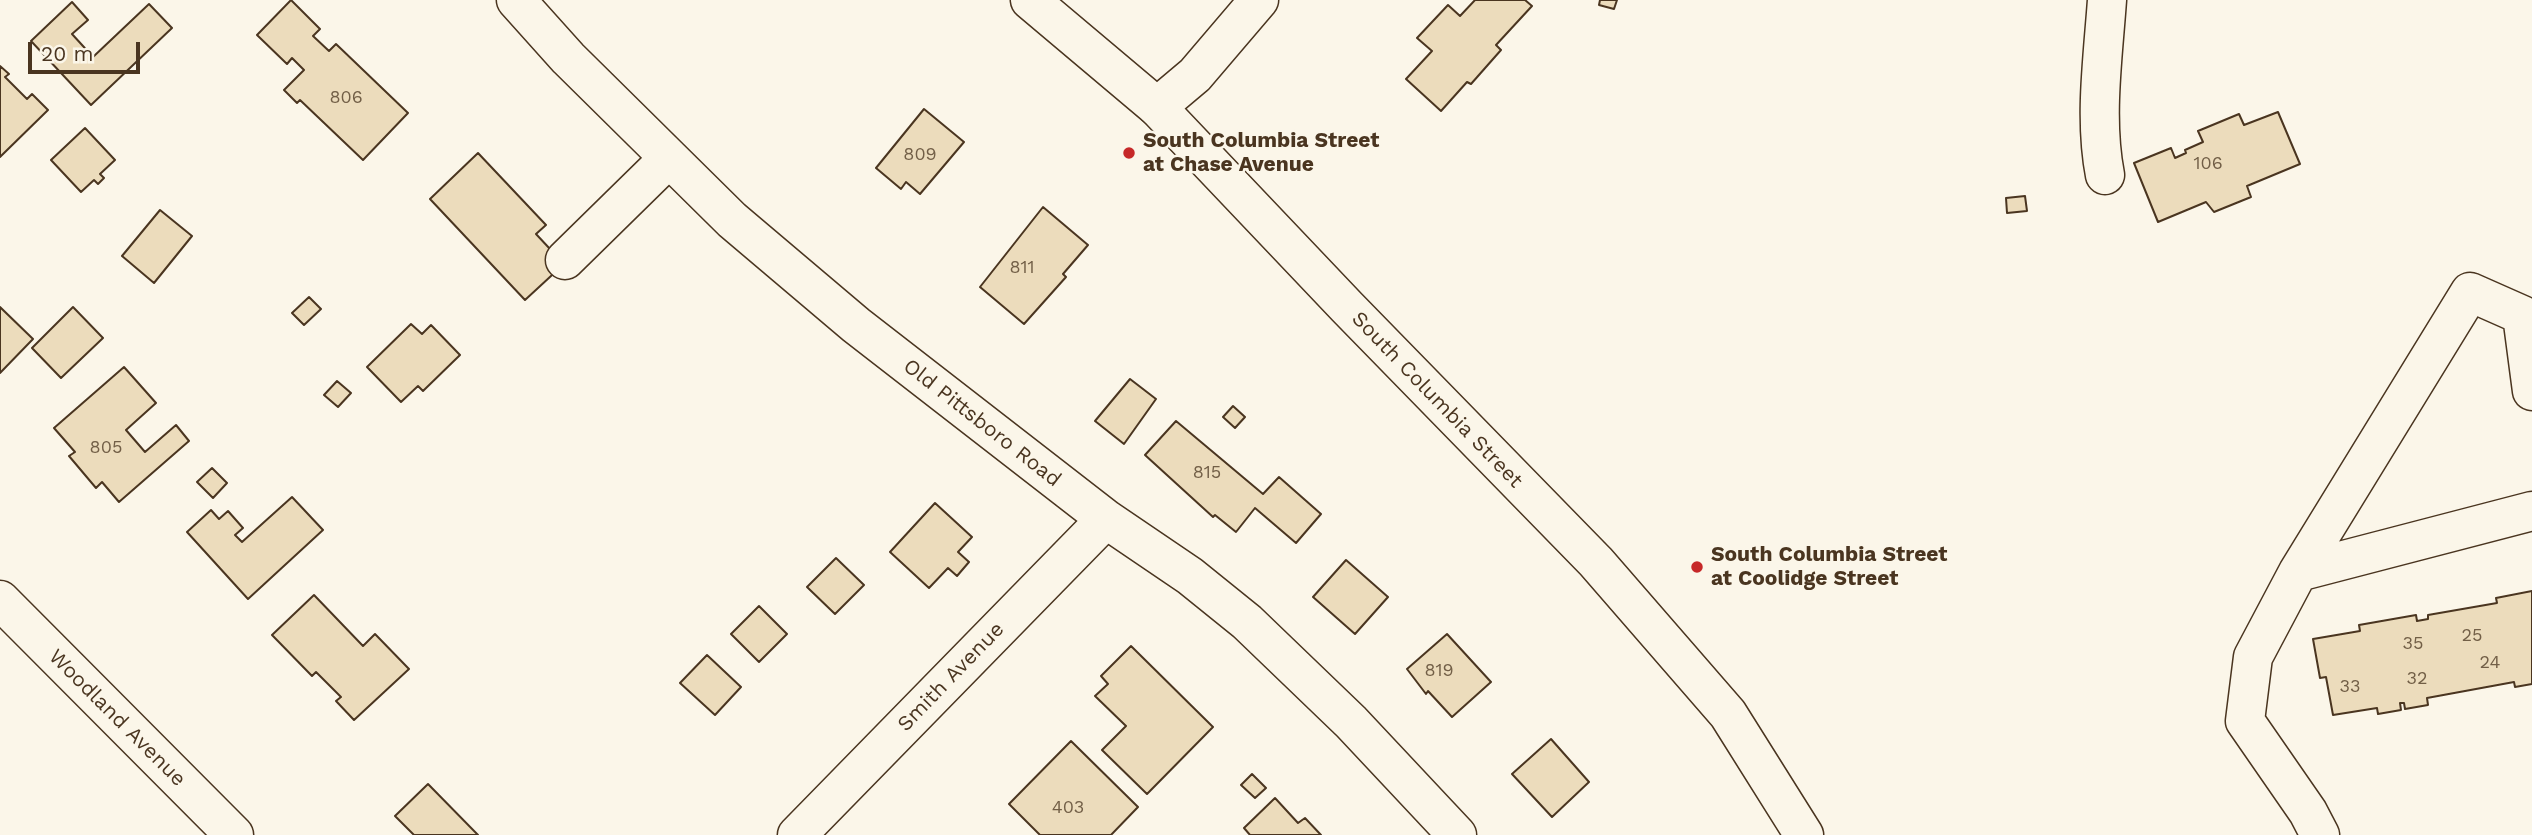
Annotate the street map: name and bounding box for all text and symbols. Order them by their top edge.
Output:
scale bar [32,28,144,72]
text: 20 m [41,41,93,66]
house number: 806 [329,87,363,109]
place label: South Columbia Street at Chase Avenue [1143,128,1380,178]
house number: 809 [903,144,937,166]
marker: South Columbia Street at Chase Avenue [1121,145,1137,161]
house number: 106 [2193,153,2223,175]
house number: 811 [1009,257,1035,279]
street label: South Columbia Street [1346,307,1528,493]
street label: Old Pittsboro Road [898,354,1066,492]
house number: 805 [90,437,122,459]
house number: 815 [1193,462,1221,484]
place label: South Columbia Street at Coolidge Street [1711,542,1948,592]
marker: South Columbia Street at Coolidge Street [1689,559,1705,575]
street label: Smith Avenue [893,617,1009,737]
house number: 25 [2462,625,2482,647]
house number: 35 [2403,633,2423,655]
street label: Woodland Avenue [43,644,191,792]
house number: 24 [2480,652,2500,674]
house number: 819 [1424,660,1454,682]
house number: 32 [2407,668,2427,690]
house number: 33 [2340,676,2360,698]
house number: 403 [1052,797,1084,819]

